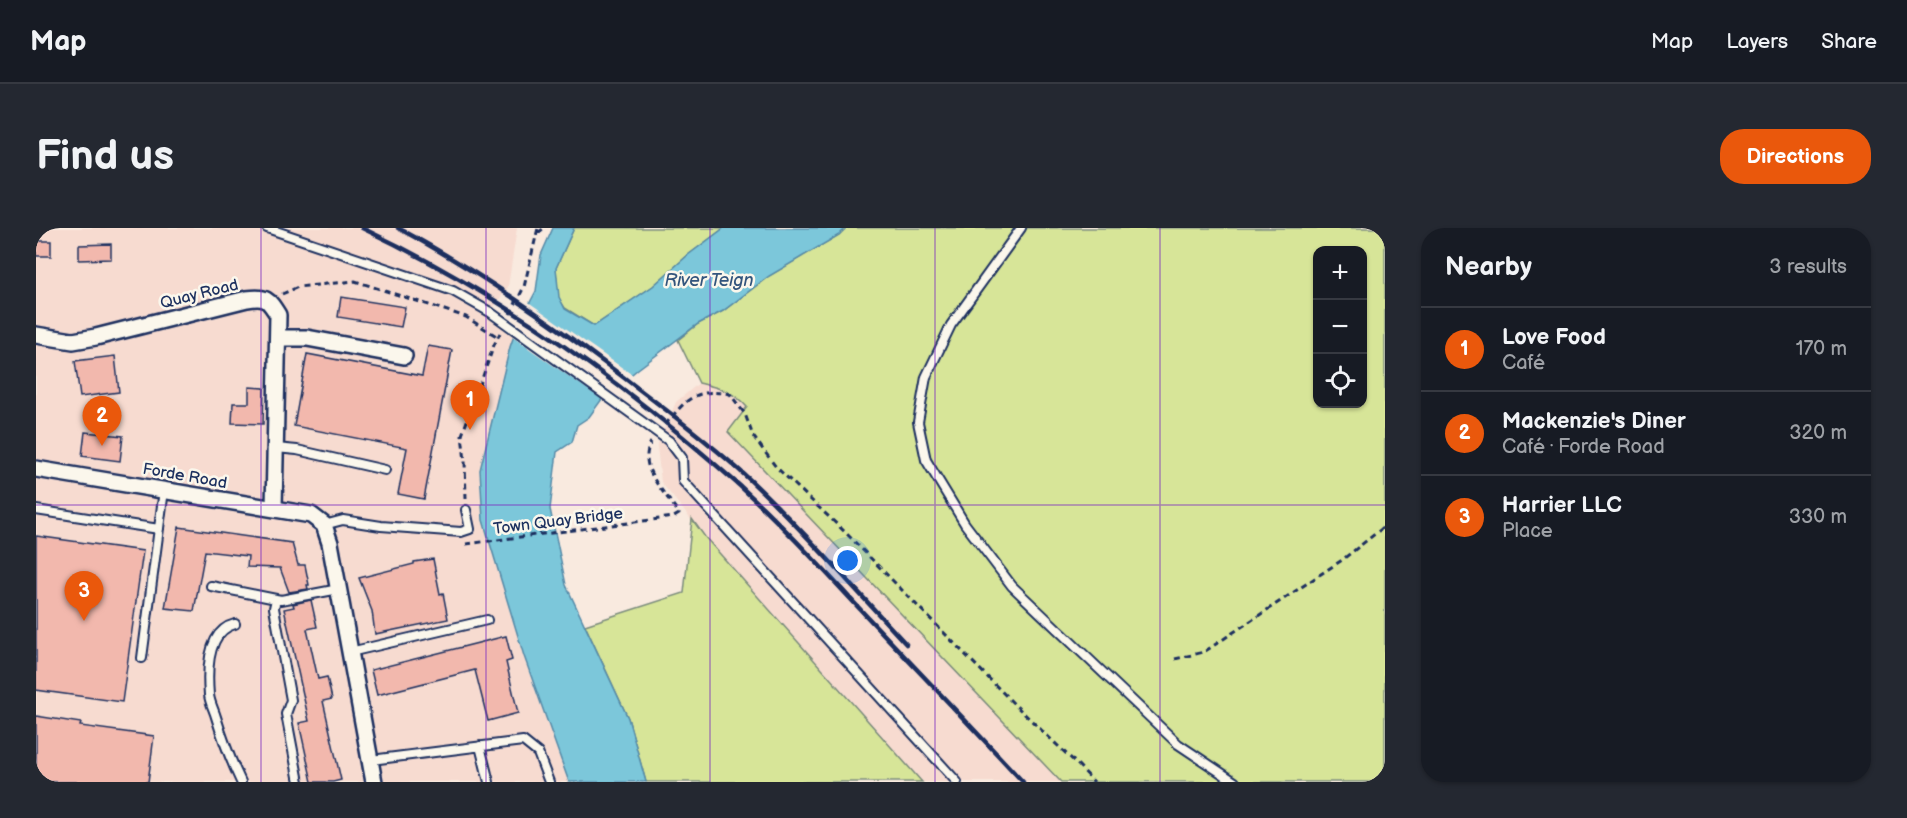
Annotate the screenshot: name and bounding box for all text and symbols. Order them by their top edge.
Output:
text: Map [30,25,86,58]
text: Map [1651,29,1693,54]
text: Layers [1726,29,1788,54]
text: Share [1821,29,1877,54]
button: Directions [1720,129,1871,184]
text: Find us [36,131,174,182]
map controls [1313,246,1367,408]
button: + [1313,246,1367,300]
text: Nearby [1445,252,1532,283]
text: 3 results [1769,255,1847,279]
water label: River Teign [665,270,753,291]
street label: Quay Road [158,276,240,313]
button: − [1313,300,1367,354]
text: Love Food [1502,324,1606,351]
text: 1 [1460,337,1469,361]
text: 170 m [1796,337,1847,361]
text: Café [1502,351,1545,375]
button: locate [1313,354,1367,408]
pin: 1 [450,380,490,430]
pin: 2 [82,396,122,446]
text: Mackenzie's Diner [1502,408,1686,435]
text: 2 [1459,421,1470,445]
text: 320 m [1789,421,1847,445]
text: Café · Forde Road [1502,435,1665,459]
street label: Forde Road [141,460,228,493]
text: Harrier LLC [1502,492,1622,519]
street label: Town Quay Bridge [492,504,625,539]
text: 3 [1459,505,1470,529]
text: 330 m [1789,505,1847,529]
text: Place [1502,519,1553,543]
your location [833,546,862,575]
pin: 3 [64,572,104,621]

